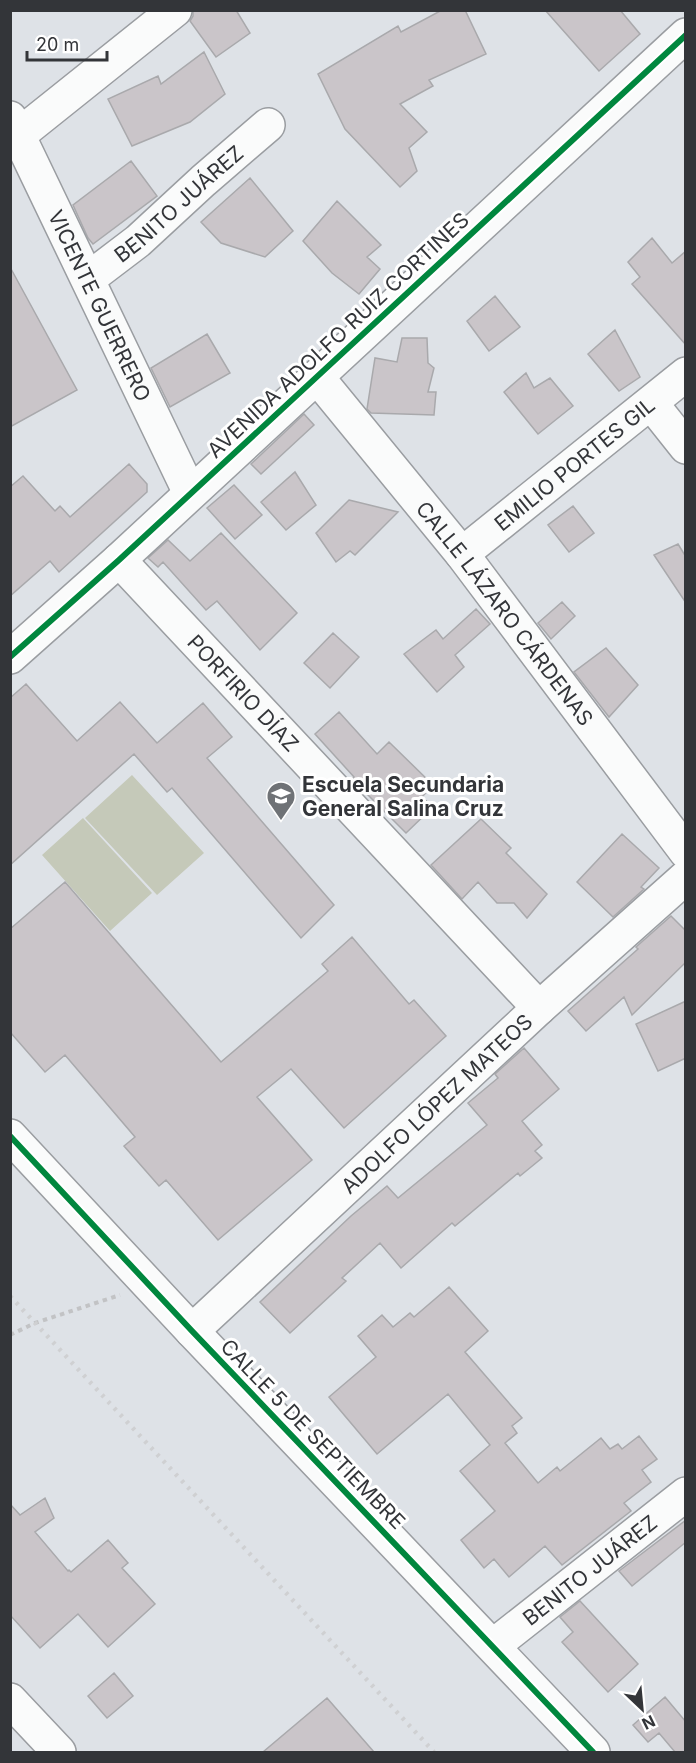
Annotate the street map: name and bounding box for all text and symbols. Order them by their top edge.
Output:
scale bar [27,24,106,62]
text: 20 m [36,34,79,55]
street label: BENITO JUÁREZ [109,140,248,267]
street label: VICENTE GUERRERO [43,206,157,405]
street label: AVENIDA ADOLFO RUIZ CORTINES [202,207,474,463]
street label: EMILIO PORTES GIL [489,392,659,536]
street label: CALLE LÁZARO CÁRDENAS [411,496,599,730]
street label: PORFIRIO DÍAZ [183,629,304,756]
place label: Escuela Secundaria General Salina Cruz [302,772,504,821]
school or university icon: Escuela Secundaria General Salina Cruz [265,780,297,822]
street label: ADOLFO LÓPEZ MATEOS [336,1008,537,1198]
street label: CALLE 5 DE SEPTIEMBRE [216,1334,410,1534]
street label: BENITO JUÁREZ [518,1509,662,1630]
north arrow [612,1679,672,1739]
text: N [639,1711,658,1734]

